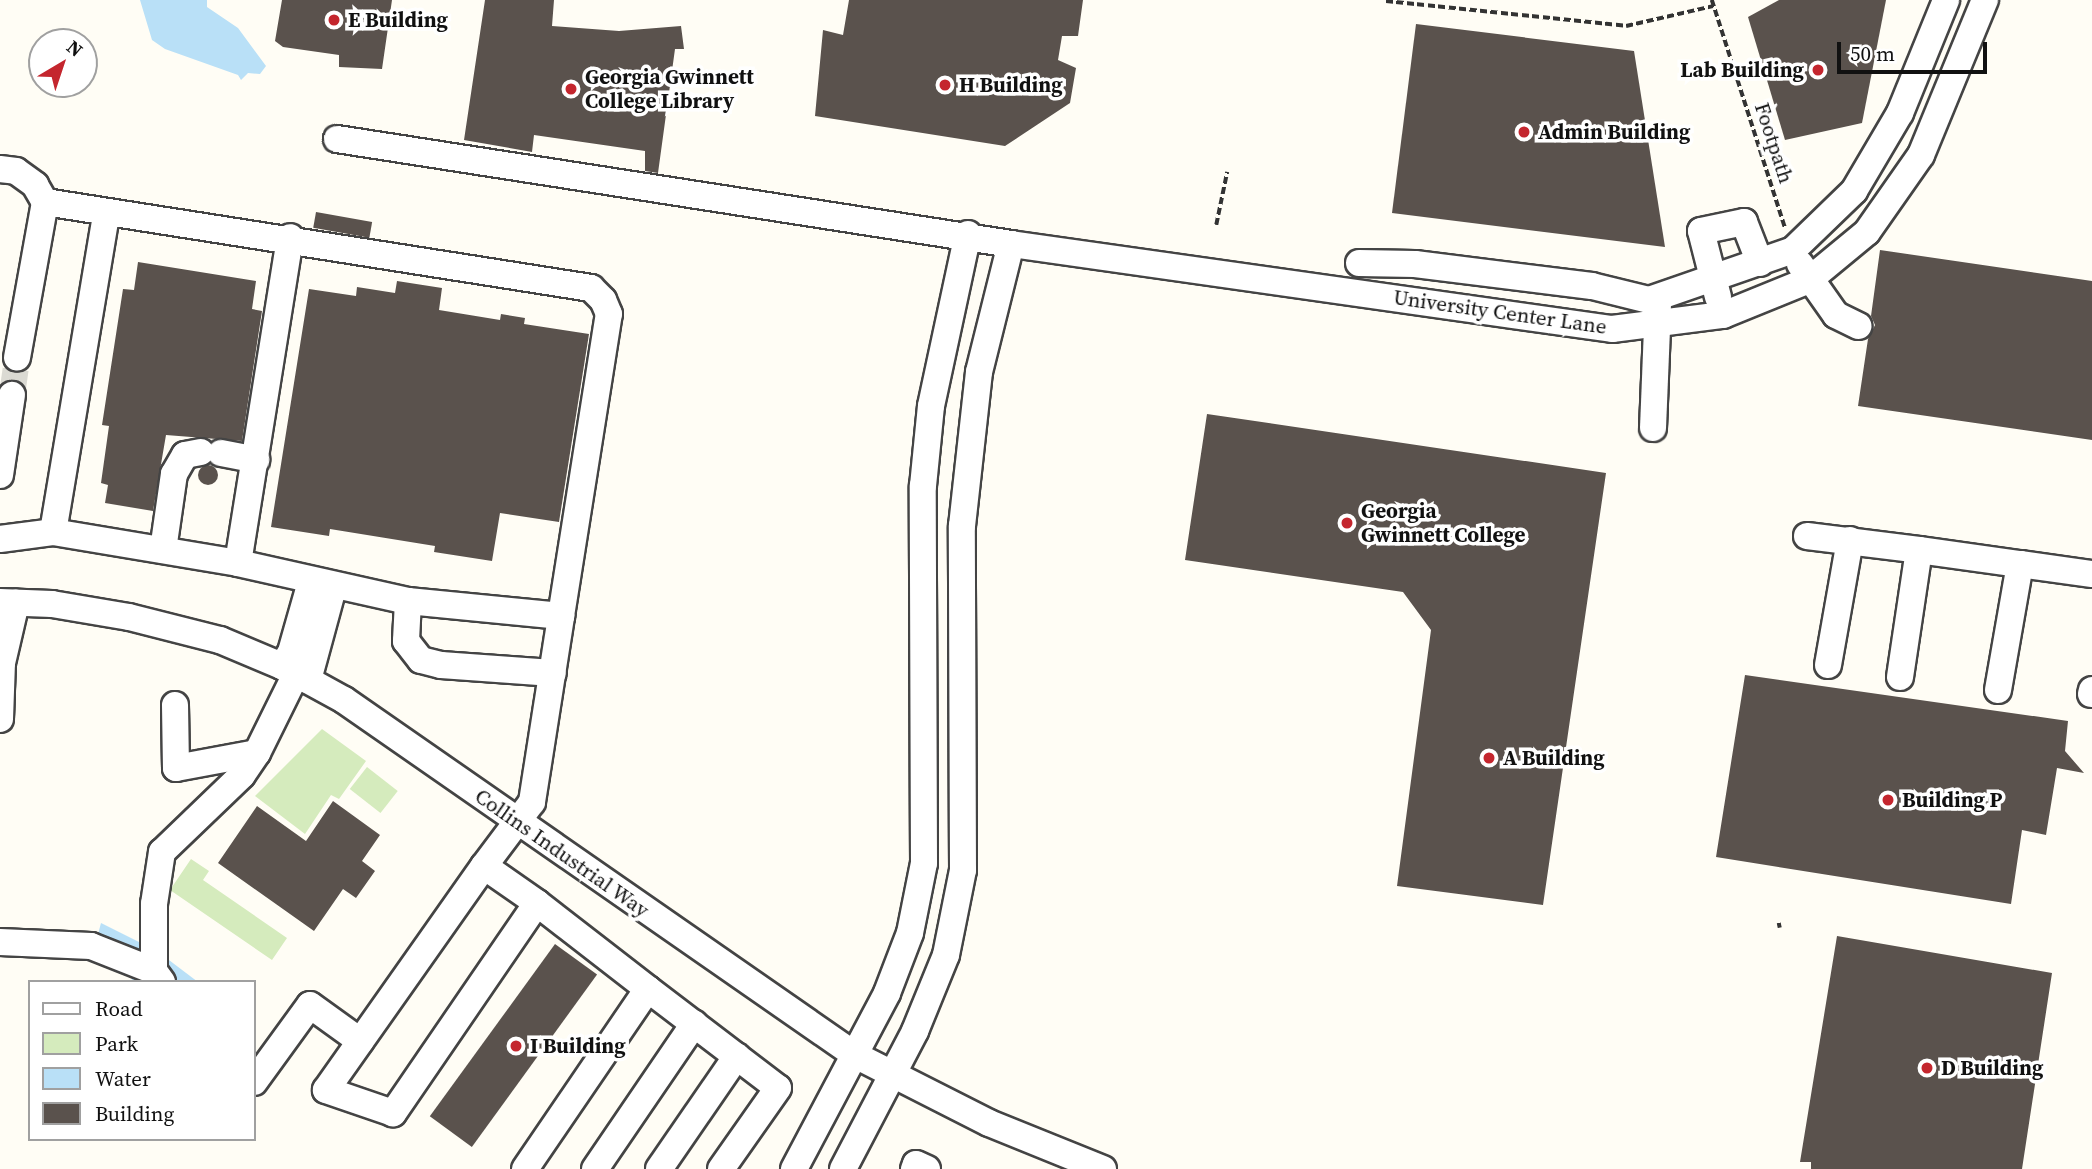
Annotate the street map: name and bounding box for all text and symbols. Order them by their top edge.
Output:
place label: E Building [348,7,448,33]
marker: E Building [326,12,342,28]
north arrow [28,28,98,98]
scale bar [1840,28,1990,72]
text: N [61,34,89,63]
text: 50 m [1850,39,1895,68]
place label: Lab Building [1680,57,1804,83]
marker: Lab Building [1810,62,1826,78]
place label: Georgia Gwinnett College Library [585,64,754,114]
place label: H Building [959,72,1063,98]
marker: H Building [937,77,953,93]
marker: Georgia Gwinnett College Library [563,81,579,97]
street label: Footpath [1749,99,1799,187]
place label: Admin Building [1538,119,1690,145]
marker: Admin Building [1516,124,1532,140]
street label: University Center Lane [1392,285,1608,339]
place label: Georgia Gwinnett College [1361,498,1526,548]
marker: Georgia Gwinnett College [1339,515,1355,531]
place label: A Building [1503,745,1605,771]
marker: A Building [1481,750,1497,766]
street label: Collins Industrial Way [470,783,654,923]
place label: Building P [1902,787,2002,813]
marker: Building P [1880,792,1896,808]
legend [28,980,256,1141]
text: Road [95,994,143,1023]
text: Park [95,1029,138,1058]
place label: I Building [530,1033,626,1059]
marker: I Building [508,1038,524,1054]
place label: D Building [1941,1055,2043,1081]
marker: D Building [1919,1060,1935,1076]
text: Water [95,1064,151,1093]
text: Building [95,1099,174,1128]

